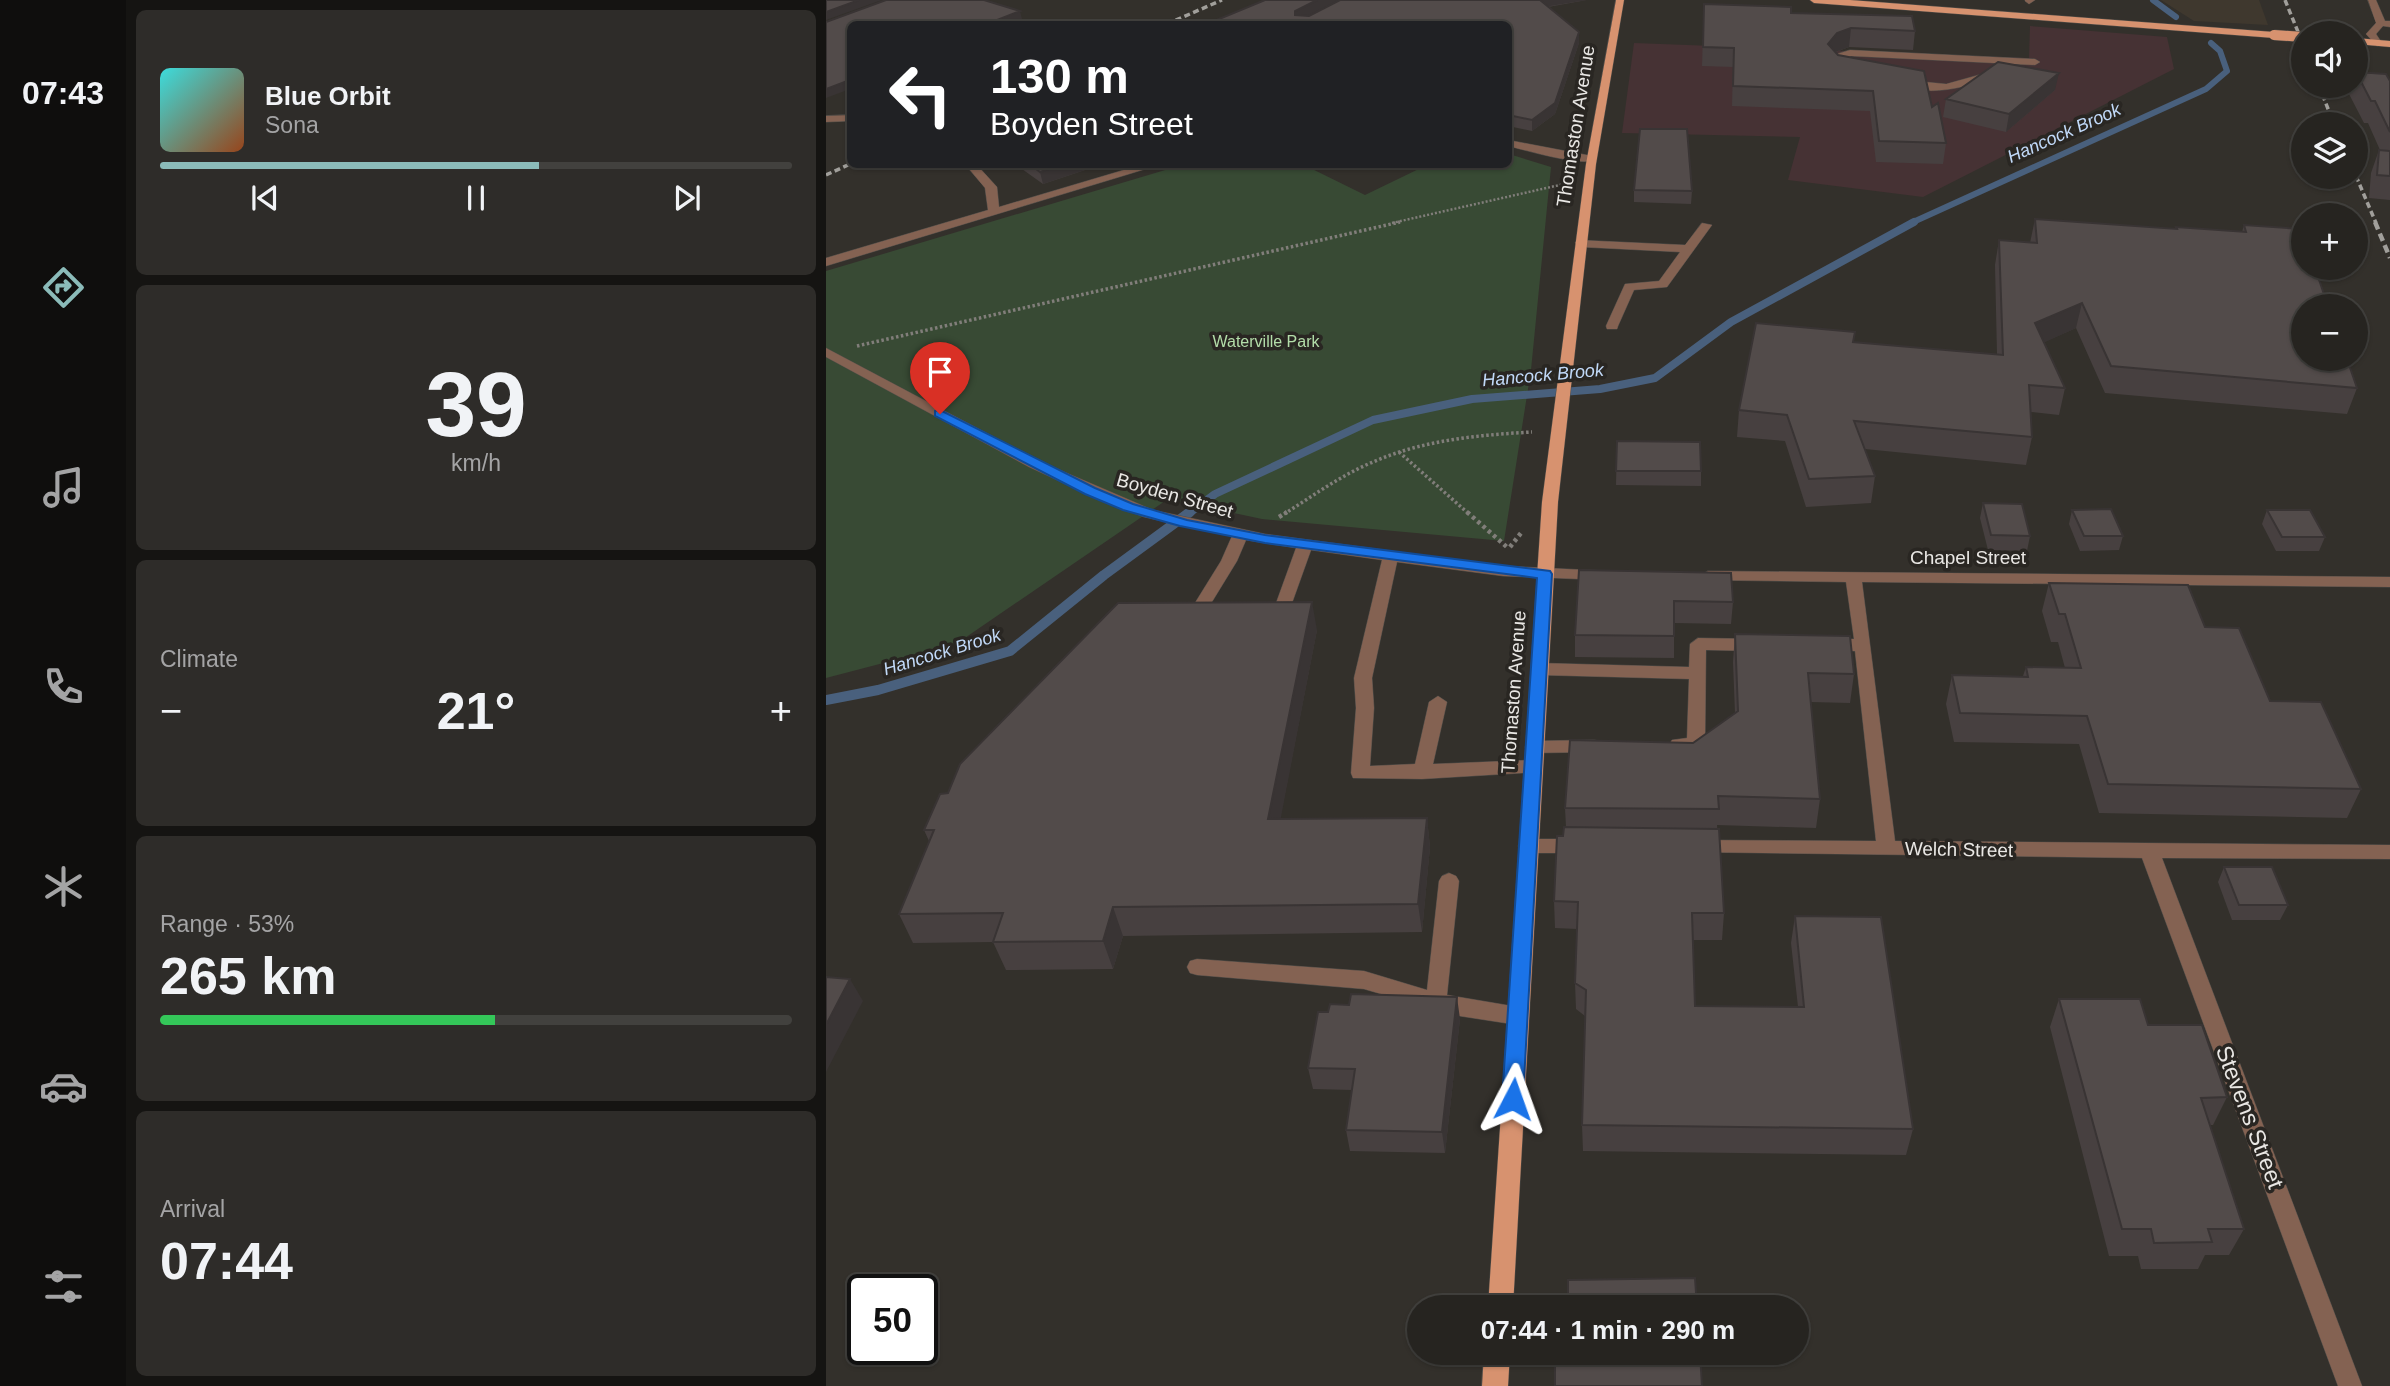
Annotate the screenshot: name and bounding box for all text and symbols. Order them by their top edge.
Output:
map controls [2291,21,2368,371]
button: sound [2291,21,2368,98]
street label: Thomaston Avenue [1552,44,1599,208]
icon: left [875,49,966,140]
text: 130 m [990,49,1129,103]
text: 07:43 [22,75,104,111]
text: Blue Orbit [265,81,391,111]
water label: Hancock Brook [2004,99,2125,167]
text: Boyden Street [990,106,1193,142]
text: Sona [265,112,319,138]
button: layers [2291,112,2368,189]
icon: previous [246,179,284,217]
icon: pause [457,179,495,217]
icon: next [668,179,706,217]
button: + [2291,203,2368,280]
icon: directions [39,263,88,312]
button: − [2291,294,2368,371]
park label: Waterville Park [1213,333,1320,350]
pin [910,342,970,414]
icon: arrive [921,353,959,391]
text: 39 [425,354,527,455]
water label: Hancock Brook [1481,360,1606,390]
text: km/h [451,450,501,476]
icon: music [39,463,88,512]
street label: Boyden Street [1114,469,1236,522]
street label: Chapel Street [1910,547,2027,568]
street label: Thomaston Avenue [1497,610,1530,774]
water label: Hancock Brook [881,624,1004,679]
text: Climate [160,646,238,672]
icon: phone [39,662,88,711]
text: 21° [437,682,515,740]
text: − [160,690,182,732]
text: + [770,690,792,732]
street label: Welch Street [1905,838,2014,861]
icon: climate [39,862,88,911]
text: Range · 53% [160,911,294,937]
text: 265 km [160,947,336,1005]
street label: Stevens Street [2211,1042,2289,1193]
icon: car [39,1062,88,1111]
position arrow [1476,1062,1550,1136]
text: Arrival [160,1196,225,1222]
text: 07:44 [160,1232,293,1290]
icon: filters [39,1262,88,1311]
speed limit sign: 50 [847,1274,938,1365]
text: 07:44 · 1 min · 290 m [1481,1315,1735,1345]

